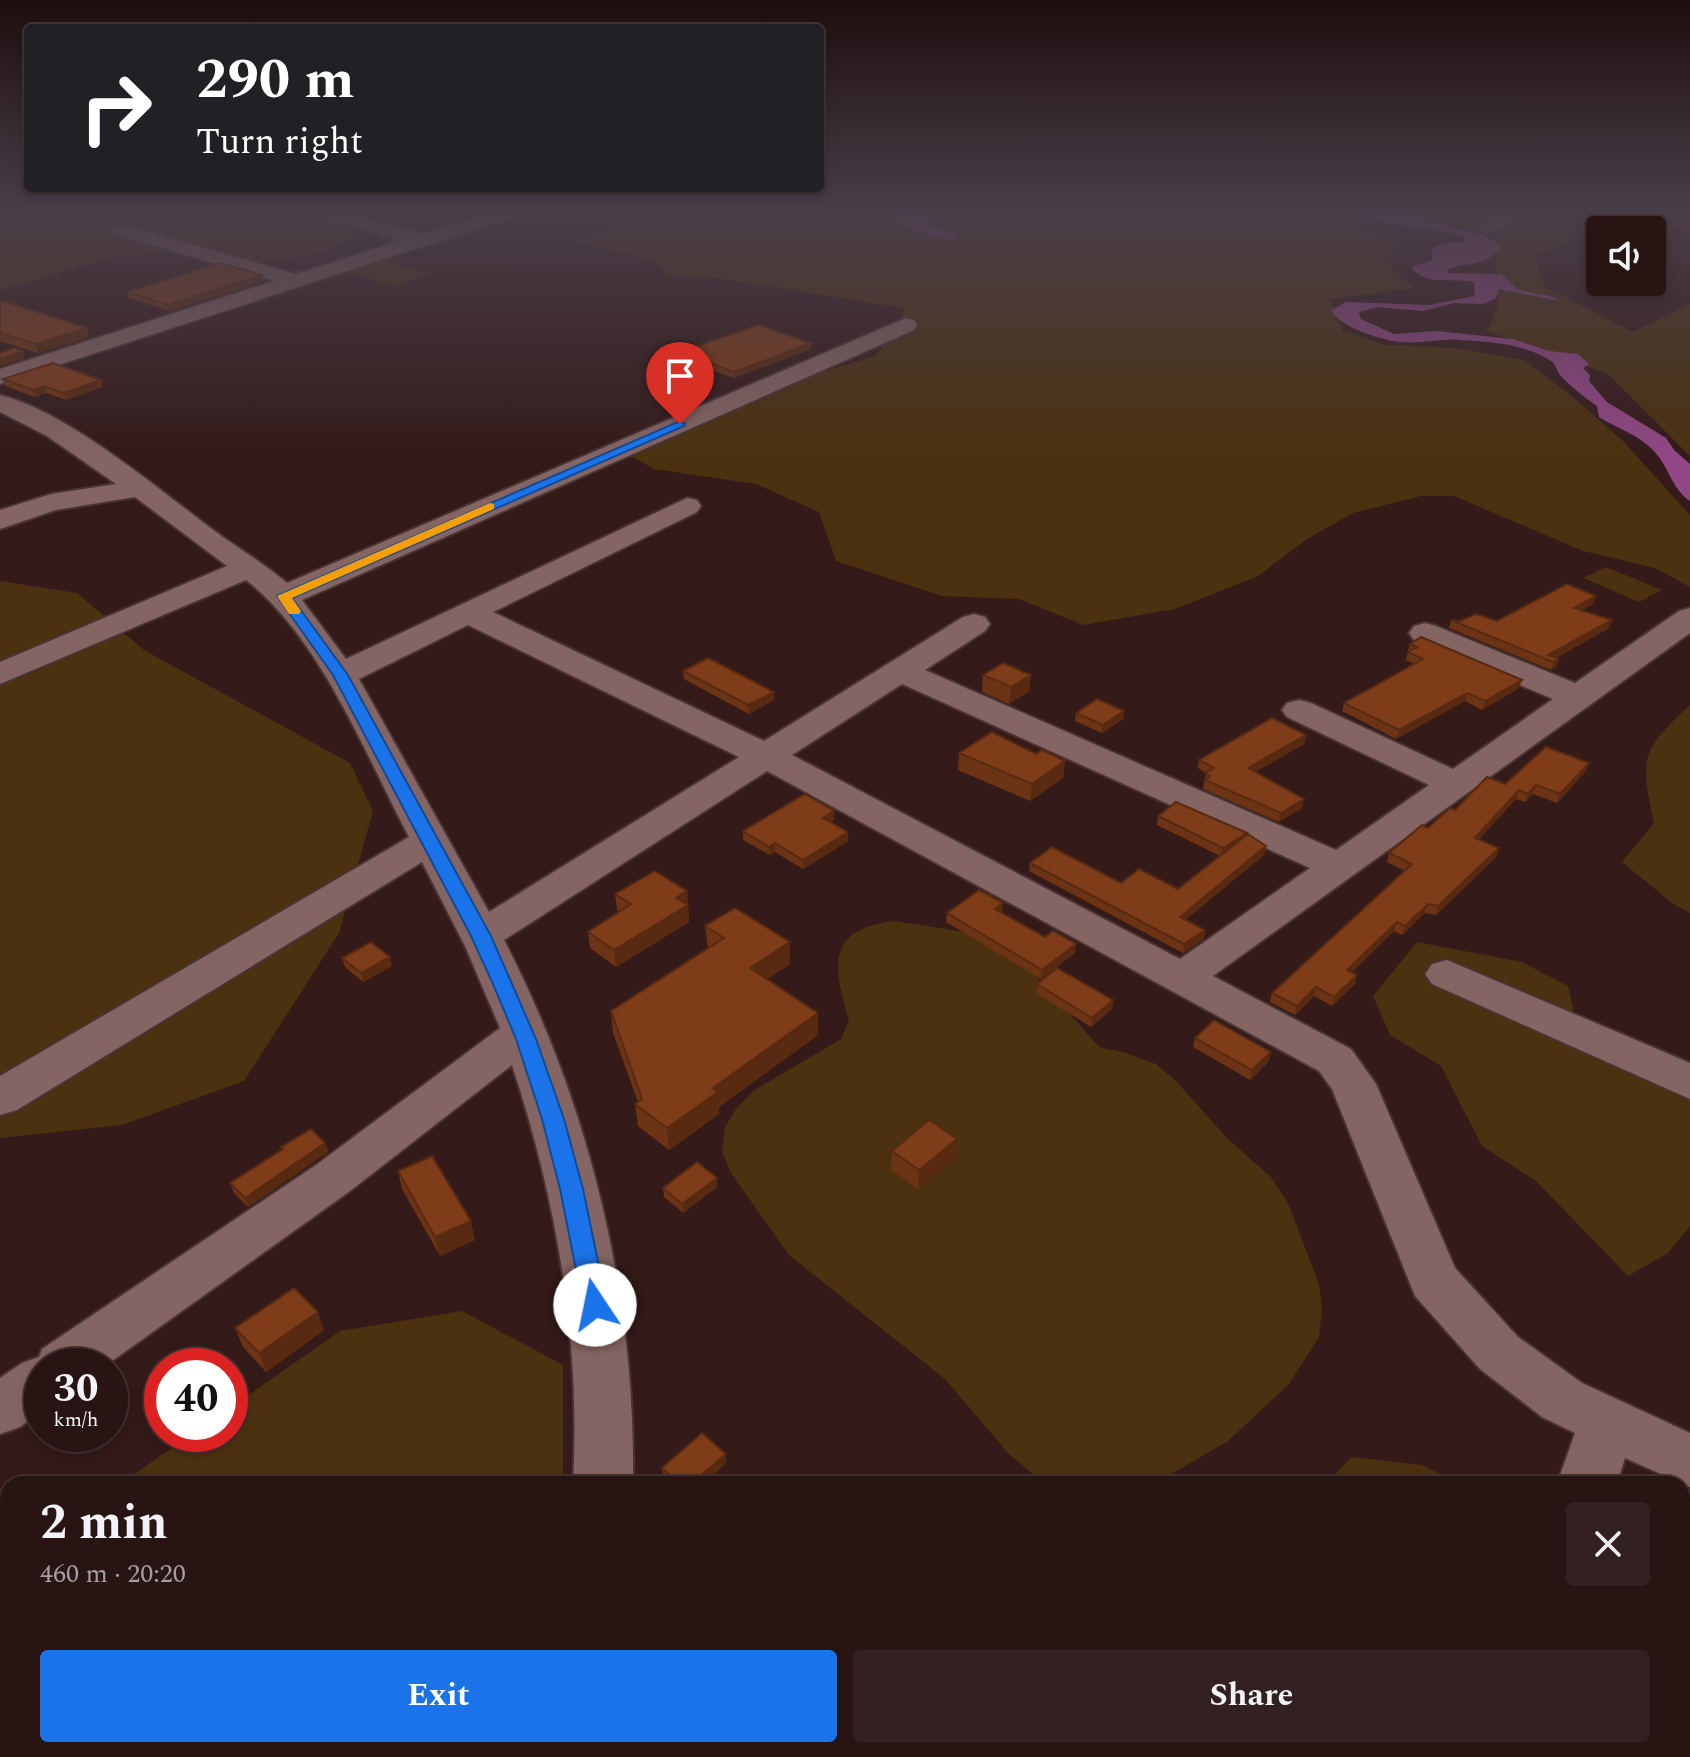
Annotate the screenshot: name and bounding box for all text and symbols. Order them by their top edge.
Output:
text: 290 m [196,38,355,123]
icon: right [64,56,168,160]
text: Turn right [196,115,363,170]
map controls [1586,216,1666,296]
button: sound [1586,216,1666,296]
pin [646,342,714,424]
icon: arrive [658,354,702,398]
position arrow [553,1263,637,1347]
speed limit sign: 40 [144,1348,248,1452]
text: 30 [54,1359,98,1420]
text: km/h [54,1405,99,1435]
text: 2 min [40,1487,168,1560]
button: close [1566,1502,1650,1586]
text: 460 m · 20:20 [40,1554,186,1594]
button: Exit [40,1650,837,1742]
button: Share [853,1650,1650,1742]

